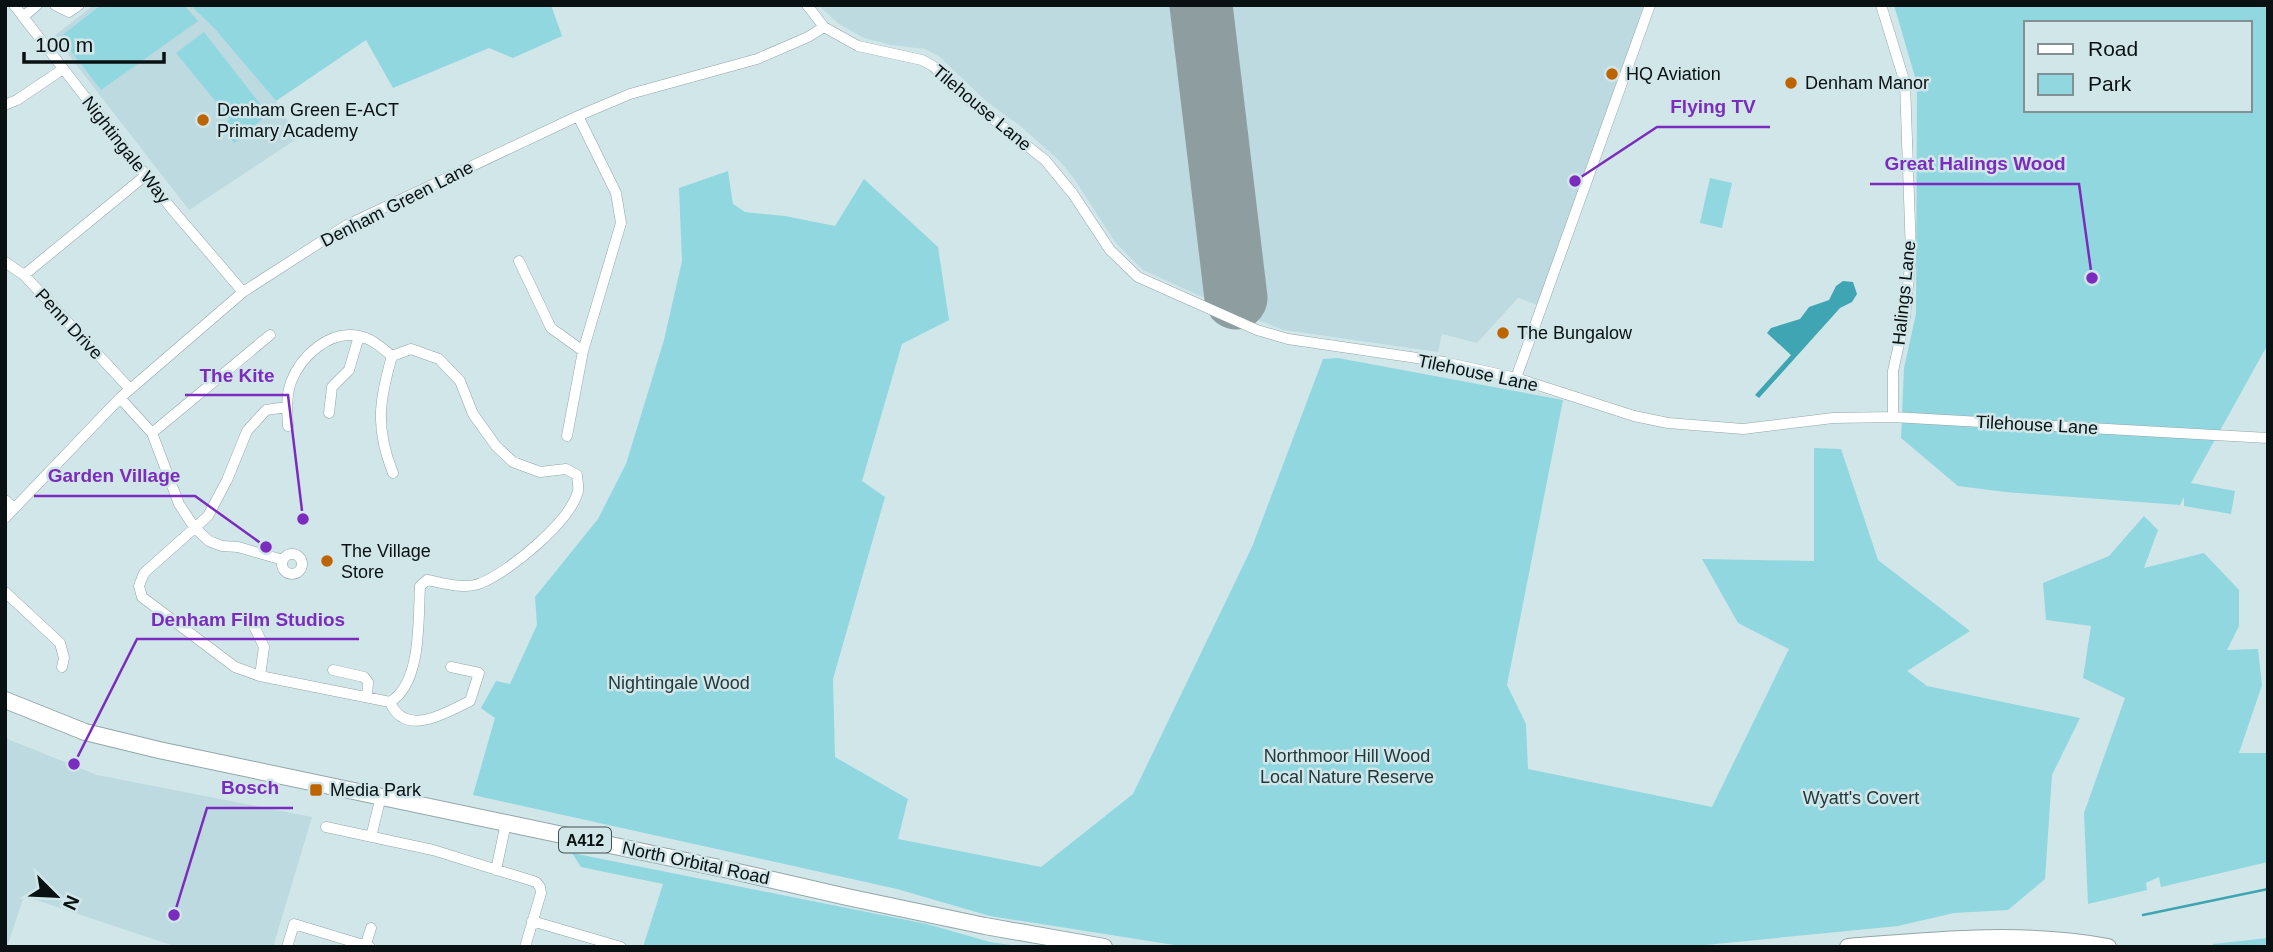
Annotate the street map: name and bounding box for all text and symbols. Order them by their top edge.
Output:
scale bar [24,21,164,65]
legend [2024,21,2252,112]
text: 100 m [35,33,93,56]
text: Road [2088,37,2138,60]
street label: Tilehouse Lane [929,61,1035,155]
place label: HQ Aviation [1626,64,1721,84]
marker: HQ Aviation [1604,66,1620,82]
text: Park [2088,72,2132,95]
place label: Denham Manor [1805,73,1929,93]
marker: Denham Manor [1783,75,1799,91]
callout: Flying TV [1657,87,1770,127]
street label: Nightingale Way [78,92,174,208]
text: Flying TV [1670,96,1756,117]
place label: Denham Green E-ACT Primary Academy [217,100,399,141]
marker: Denham Green E-ACT Primary Academy [195,112,211,128]
callout: Great Halings Wood [1870,144,2079,184]
text: Great Halings Wood [1884,153,2066,174]
street label: Denham Green Lane [318,157,476,251]
street label: Halings Lane [1889,240,1919,346]
street label: Penn Drive [31,285,107,363]
place label: The Bungalow [1517,323,1633,343]
marker: The Bungalow [1495,325,1511,341]
street label: Tilehouse Lane [1416,350,1540,396]
callout: The Kite [185,355,288,395]
text: The Kite [200,365,274,386]
street label: Tilehouse Lane [1975,412,2099,438]
callout: Garden Village [34,456,195,496]
text: Garden Village [48,465,180,486]
place label: The Village Store [341,541,431,582]
marker: The Village Store [319,553,335,569]
callout: Denham Film Studios [137,599,359,639]
text: Denham Film Studios [151,609,345,630]
park label: Nightingale Wood [608,673,750,693]
park label: Northmoor Hill Wood Local Nature Reserve [1260,746,1434,787]
callout: Bosch [207,768,293,808]
text: Bosch [221,777,279,798]
place label: Media Park [330,780,422,800]
marker: Media Park [308,782,324,798]
park label: Wyatt's Covert [1803,788,1919,808]
road number: A412 [559,828,611,852]
street label: North Orbital Road [621,838,771,888]
north arrow [21,861,91,931]
text: N [59,892,83,913]

